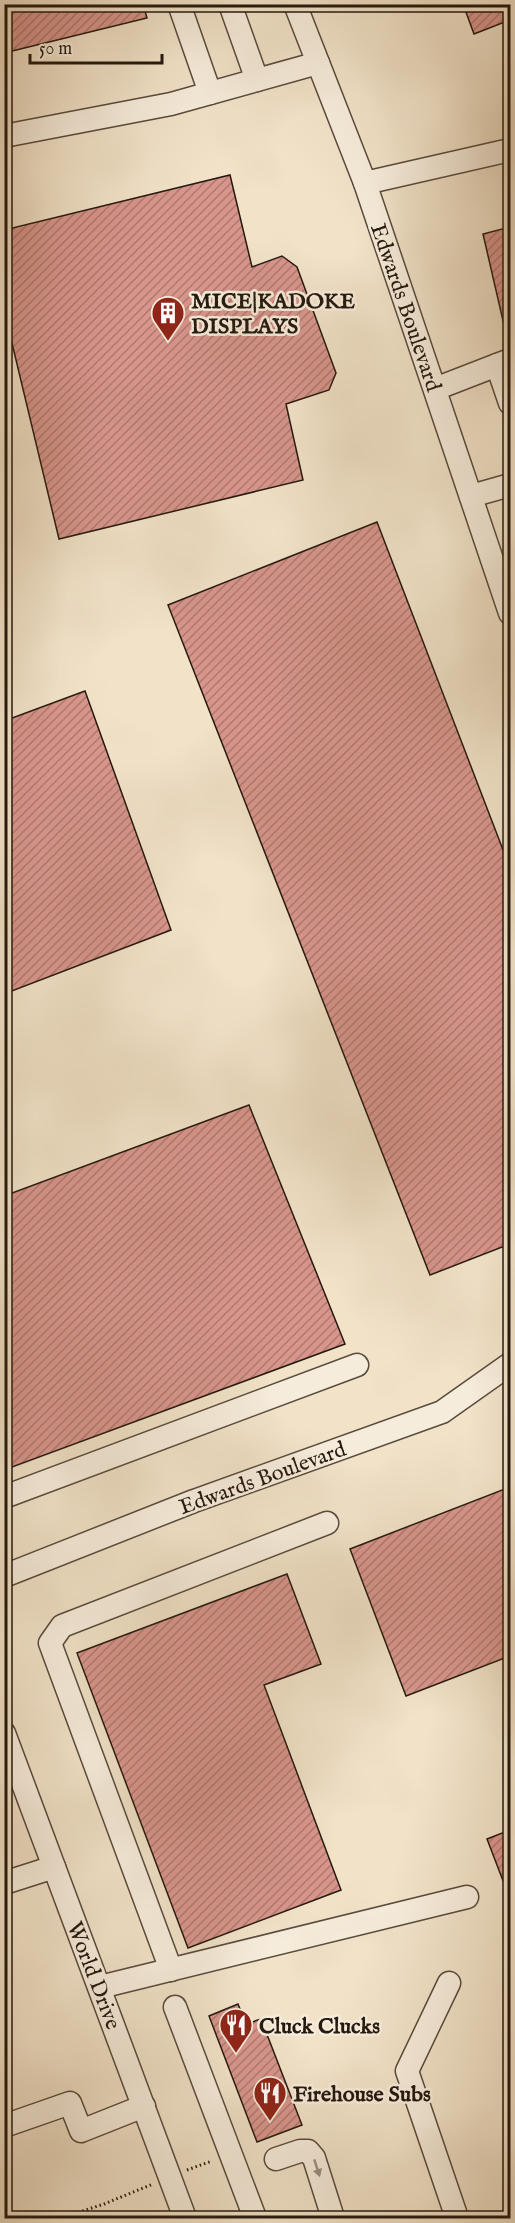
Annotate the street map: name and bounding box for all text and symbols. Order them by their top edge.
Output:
scale bar [30,27,162,65]
text: 50 m [39,38,72,61]
street label: Edwards Boulevard [363,220,447,396]
place label: MICE|KADOKE DISPLAYS [191,288,356,341]
building icon: MICE|KADOKE DISPLAYS [150,295,186,342]
street label: Edwards Boulevard [175,1436,350,1522]
street label: World Drive [60,1918,127,2034]
restaurant icon: Cluck Clucks [218,2007,254,2054]
place label: Cluck Clucks [259,2013,380,2041]
restaurant icon: Firehouse Subs [252,2075,288,2122]
place label: Firehouse Subs [293,2081,431,2109]
one-way arrow [313,2159,323,2177]

